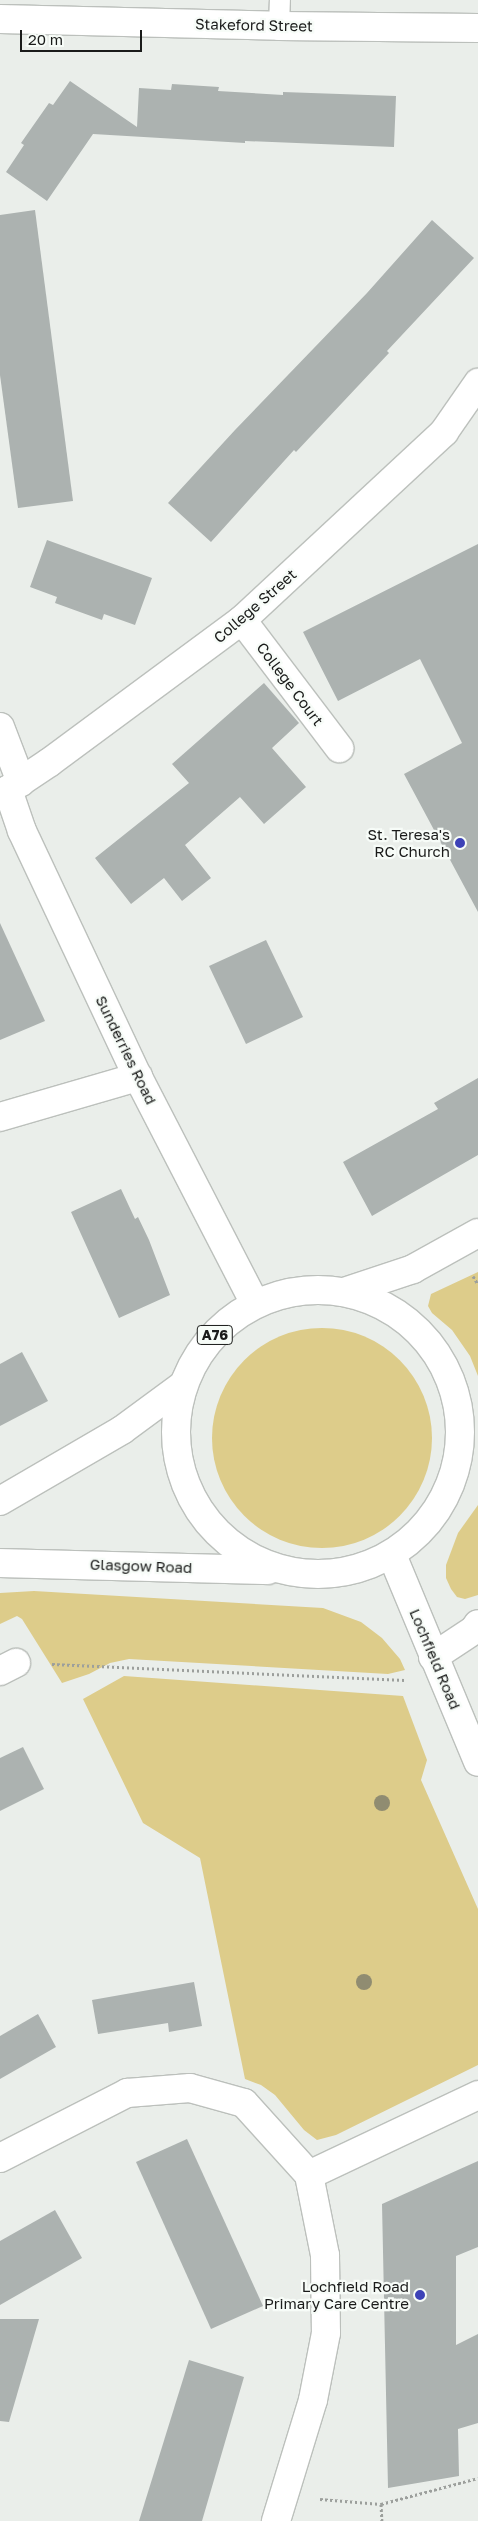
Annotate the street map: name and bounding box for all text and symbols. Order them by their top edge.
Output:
street label: Stakeford Street [195,15,313,35]
scale bar [22,20,145,52]
text: 20 m [28,30,63,48]
street label: College Street [210,565,300,647]
street label: College Court [253,639,327,729]
place label: St. Teresa's RC Church [367,825,450,860]
marker: St. Teresa's RC Church [454,837,466,849]
street label: Sunderries Road [92,993,160,1107]
road number: A76 [196,1324,234,1346]
street label: Glasgow Road [89,1555,193,1577]
street label: Lochfield Road [406,1606,464,1712]
place label: Lochfield Road Primary Care Centre [264,2277,409,2312]
marker: Lochfield Road Primary Care Centre [413,2288,427,2302]

